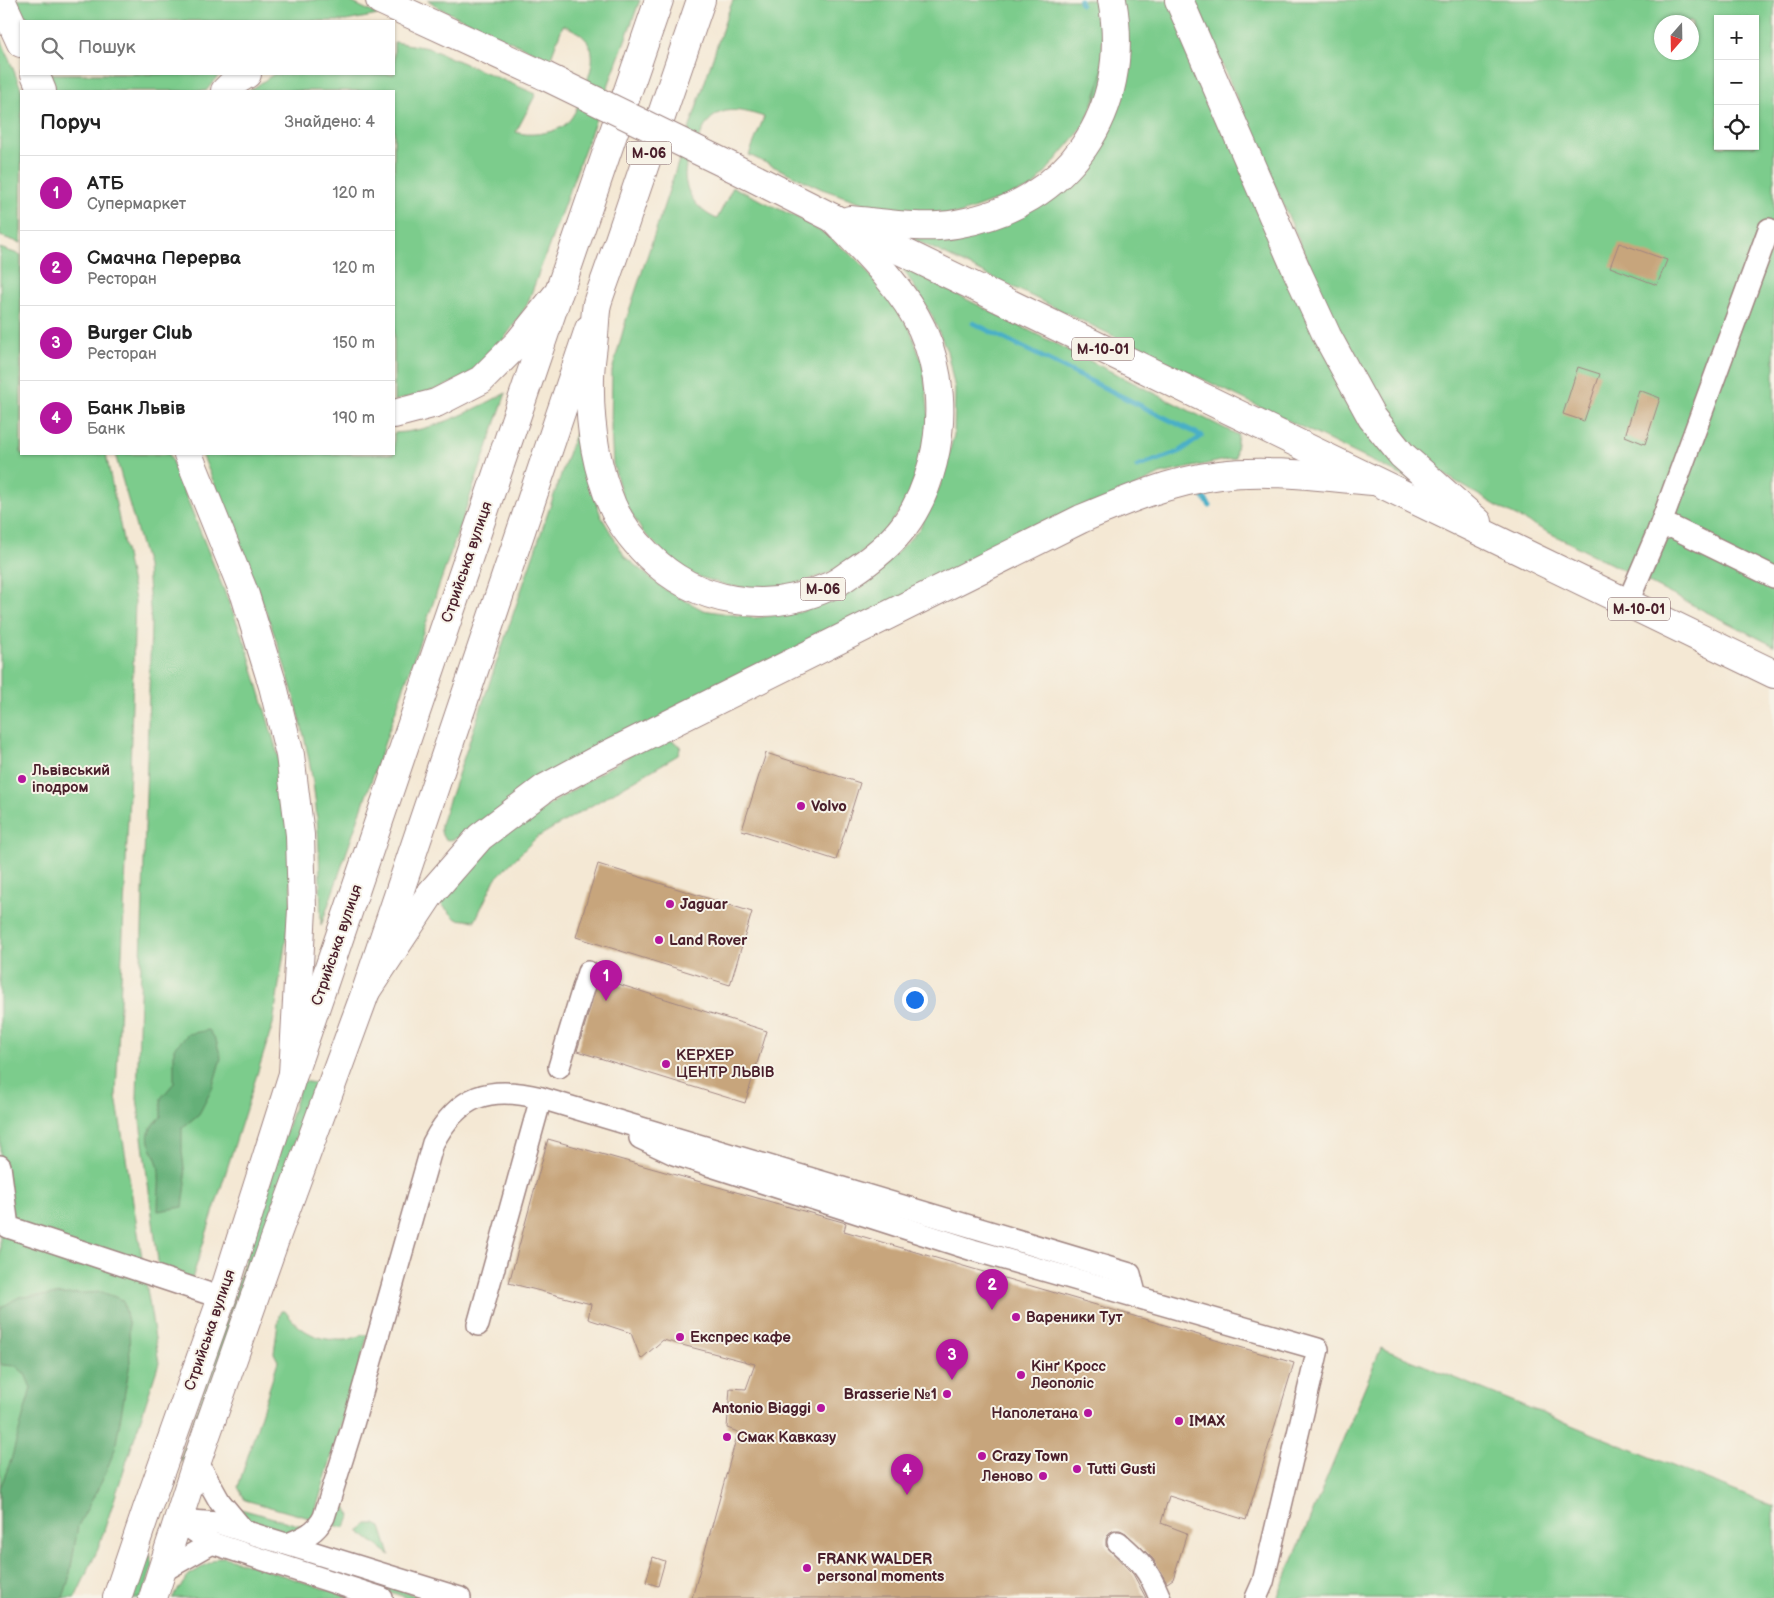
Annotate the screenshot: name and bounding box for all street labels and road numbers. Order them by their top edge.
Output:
road number: М-06 [626,142,672,164]
road number: М-10-01 [1072,338,1134,360]
street label: Стрийська вулиця [437,499,497,625]
road number: М-06 [800,578,846,600]
road number: М-10-01 [1608,598,1670,620]
street label: Стрийська вулиця [307,882,367,1008]
street label: Стрийська вулиця [180,1267,240,1393]

